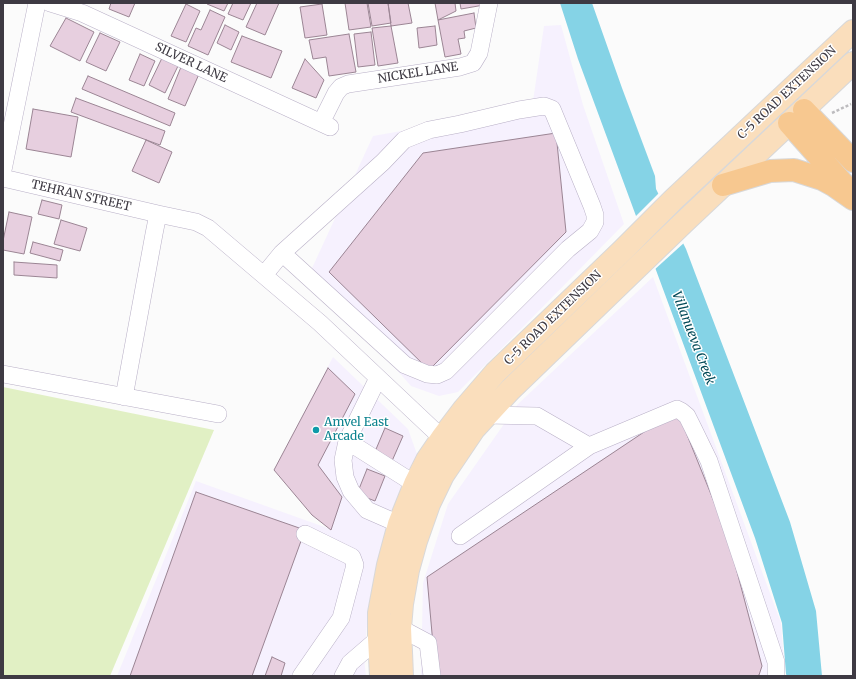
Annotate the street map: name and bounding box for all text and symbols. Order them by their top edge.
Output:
street label: SILVER LANE [153,40,229,86]
street label: C-5 ROAD EXTENSION [735,44,839,142]
street label: NICKEL LANE [377,60,459,86]
street label: TEHRAN STREET [30,177,132,215]
street label: C-5 ROAD EXTENSION [501,268,605,368]
water label: Villanueva Creek [668,289,718,387]
place label: Amvel East Arcade [324,416,389,444]
marker: Amvel East Arcade [311,425,321,435]

